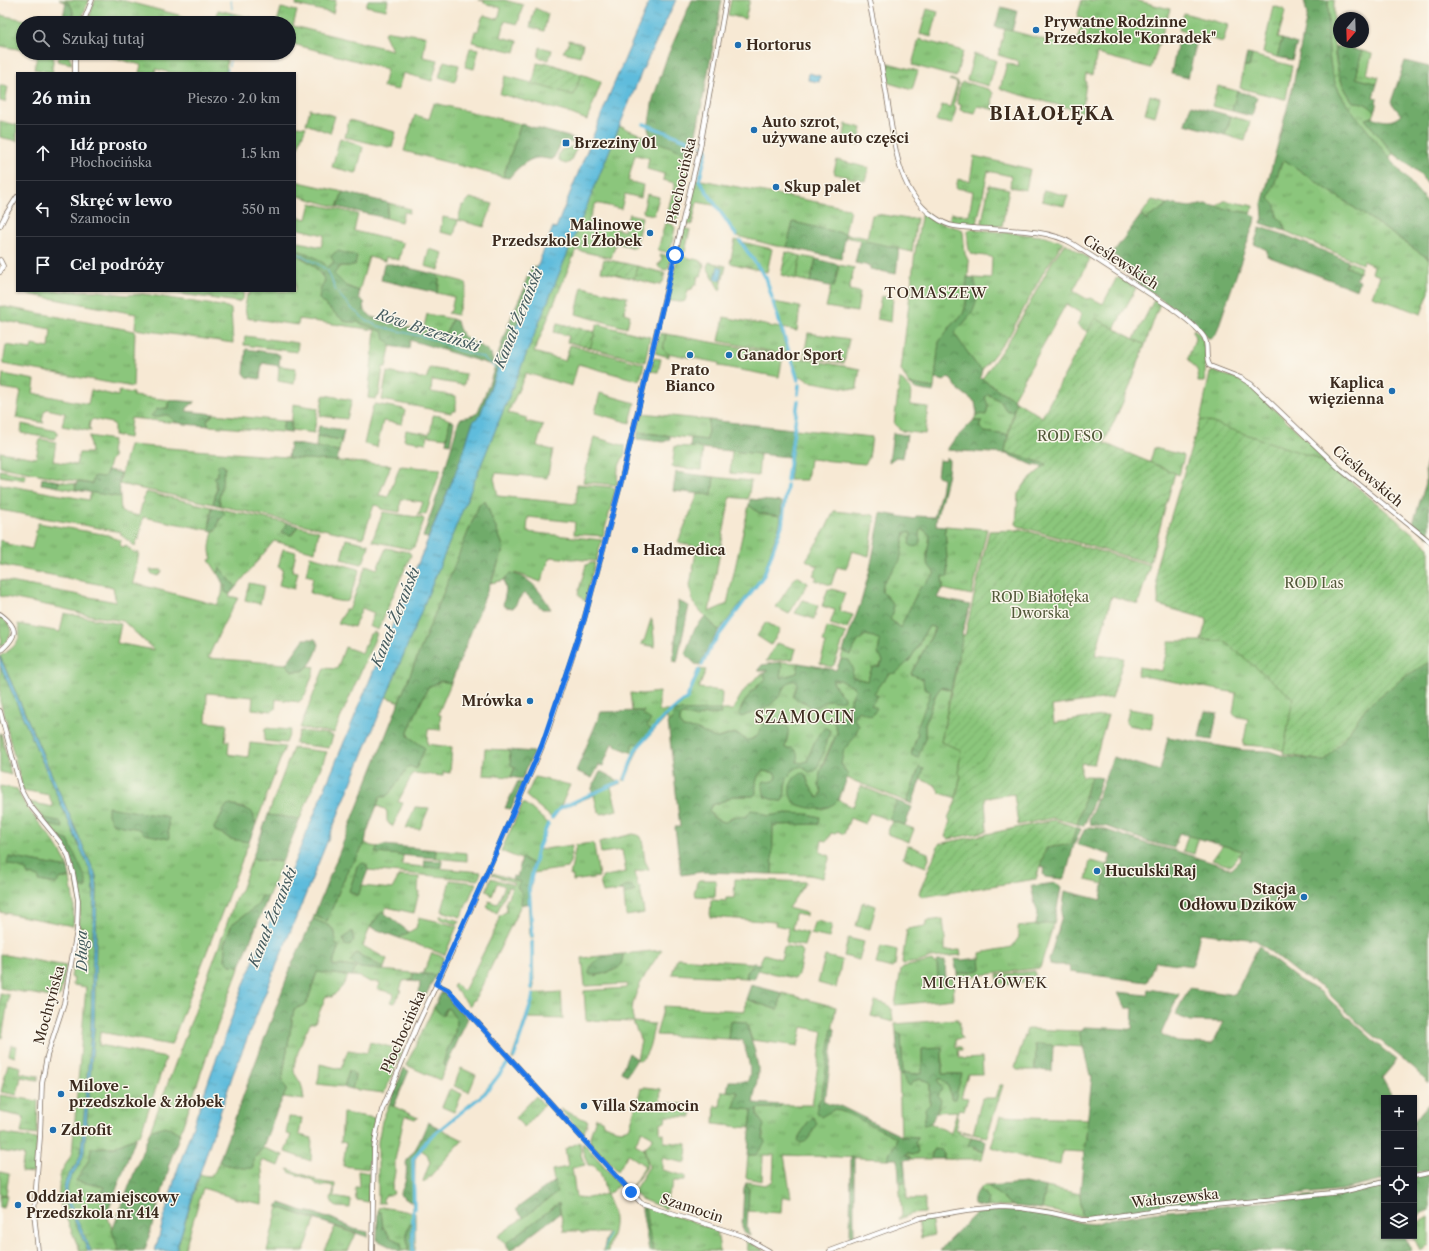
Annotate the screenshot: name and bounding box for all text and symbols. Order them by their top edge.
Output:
north arrow [1333,12,1369,48]
place label: Prywatne Rodzinne Przedszkole "Konradek" [1044,13,1216,47]
search box [16,16,296,60]
marker: Prywatne Rodzinne Przedszkole "Konradek" [1031,25,1041,35]
icon: search [30,27,52,49]
text: Szukaj tutaj [62,29,144,48]
place label: Hortorus [746,36,811,54]
marker: Hortorus [733,40,743,50]
text: 26 min [32,88,91,108]
text: Pieszo · 2.0 km [187,90,280,106]
district label: BIAŁOŁĘKA [989,103,1115,125]
place label: Auto szrot, używane auto części [761,113,909,147]
marker: Auto szrot, używane auto części [749,125,759,135]
place label: Brzeziny 01 [574,134,657,152]
text: Idź prosto [70,135,147,154]
street label: Płochocińska [662,135,700,226]
marker: Brzeziny 01 [561,138,571,148]
icon: ahead [32,142,54,164]
text: 1.5 km [241,145,280,161]
text: Płochocińska [70,154,152,170]
place label: Skup palet [784,178,861,196]
marker: Skup palet [771,182,781,192]
text: Skręć w lewo [70,191,172,210]
icon: left [32,198,54,220]
text: 550 m [242,201,280,217]
text: Szamocin [70,210,130,226]
place label: Malinowe Przedszkole i Żłobek [492,216,643,250]
marker: Malinowe Przedszkole i Żłobek [645,228,655,238]
street label: Cieślewskich [1080,231,1162,293]
route start [666,246,684,264]
icon: arrive [32,254,54,276]
text: Cel podróży [70,255,164,274]
water label: Kanał Żerański [489,264,547,372]
district label: TOMASZEW [884,283,988,302]
water label: Rów Brzeziński [373,304,483,356]
place label: Ganador Sport [737,346,843,364]
marker: Prato Bianco [685,350,695,360]
marker: Ganador Sport [724,350,734,360]
place label: Prato Bianco [665,361,715,395]
place label: Kaplica więzienna [1308,374,1385,408]
marker: Kaplica więzienna [1387,386,1397,396]
park label: ROD FSO [1037,427,1103,445]
street label: Cieślewskich [1329,441,1407,511]
place label: Hadmedica [643,541,726,559]
marker: Hadmedica [630,545,640,555]
water label: Kanał Żerański [366,563,424,671]
park label: ROD Las [1284,574,1344,592]
park label: ROD Białołęka Dworska [991,588,1090,622]
place label: Mrówka [461,692,523,710]
marker: Mrówka [525,696,535,706]
district label: SZAMOCIN [754,707,856,727]
place label: Huculski Raj [1105,862,1196,880]
water label: Kanał Żerański [243,863,301,971]
marker: Huculski Raj [1092,866,1102,876]
place label: Stacja Odłowu Dzików [1179,880,1297,914]
marker: Stacja Odłowu Dzików [1299,892,1309,902]
water label: Długa [72,930,91,973]
street label: Mochtyńska [30,963,68,1047]
district label: MICHAŁÓWEK [922,973,1049,992]
street label: Płochocińska [377,987,429,1076]
place label: Milove - przedszkole & żłobek [69,1077,224,1111]
marker: Milove - przedszkole & żłobek [56,1089,66,1099]
map controls [1381,1095,1417,1239]
button: + [1381,1095,1417,1131]
place label: Villa Szamocin [591,1097,699,1115]
marker: Villa Szamocin [579,1101,589,1111]
place label: Zdrofit [61,1121,112,1139]
marker: Zdrofit [48,1125,58,1135]
button: − [1381,1131,1417,1167]
button: locate [1381,1167,1417,1203]
route end [622,1183,640,1201]
street label: Wałuszewska [1129,1184,1220,1212]
place label: Oddział zamiejscowy Przedszkola nr 414 [26,1188,179,1222]
street label: Szamocin [658,1189,726,1227]
marker: Oddział zamiejscowy Przedszkola nr 414 [13,1200,23,1210]
button: layers [1381,1203,1417,1239]

